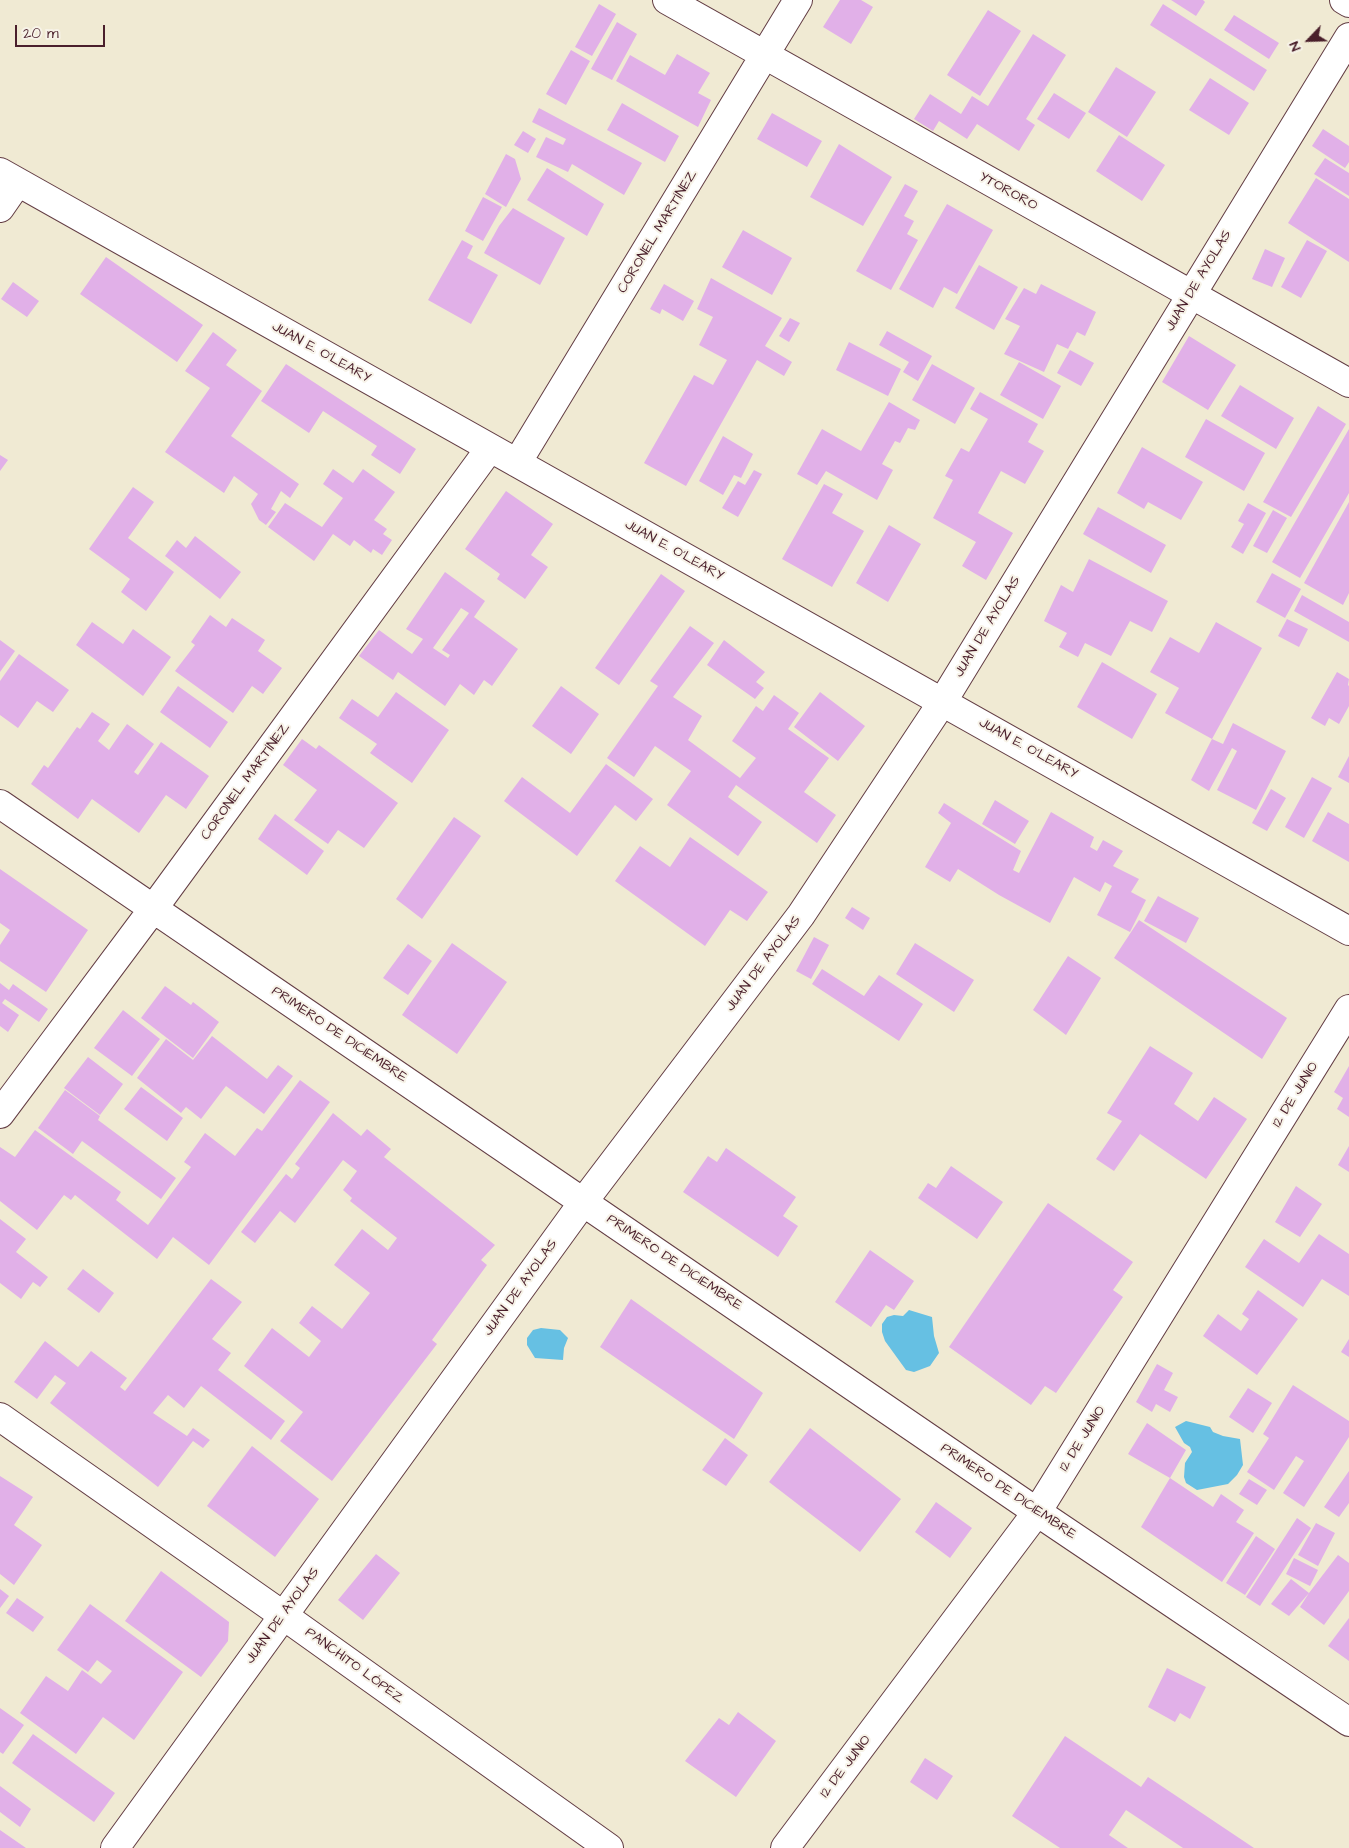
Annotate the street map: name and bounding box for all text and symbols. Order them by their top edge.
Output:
scale bar [18,15,108,47]
north arrow [1284,15,1334,65]
text: 20 m [23,23,59,44]
text: N [1284,38,1306,54]
street label: CORONEL MARTÍNEZ [615,167,701,297]
street label: YTORORO [976,169,1040,215]
street label: JUAN DE AYOLAS [1162,227,1236,335]
street label: JUAN E. O'LEARY [269,319,373,387]
street label: JUAN E. O'LEARY [622,517,726,585]
street label: JUAN DE AYOLAS [951,573,1025,681]
street label: JUAN E. O'LEARY [976,715,1080,783]
street label: CORONEL MARTÍNEZ [198,720,294,844]
street label: JUAN DE AYOLAS [723,913,805,1015]
street label: PRIMERO DE DICIEMBRE [268,983,410,1087]
street label: 12 DE JUNIO [1269,1059,1323,1131]
street label: PRIMERO DE DICIEMBRE [603,1211,745,1315]
street label: JUAN DE AYOLAS [480,1237,562,1339]
street label: 12 DE JUNIO [1056,1403,1110,1475]
street label: PRIMERO DE DICIEMBRE [937,1440,1079,1544]
street label: JUAN DE AYOLAS [242,1565,324,1667]
street label: PANCHITO LÓPEZ [301,1624,407,1708]
street label: 12 DE JUNIO [817,1732,875,1802]

